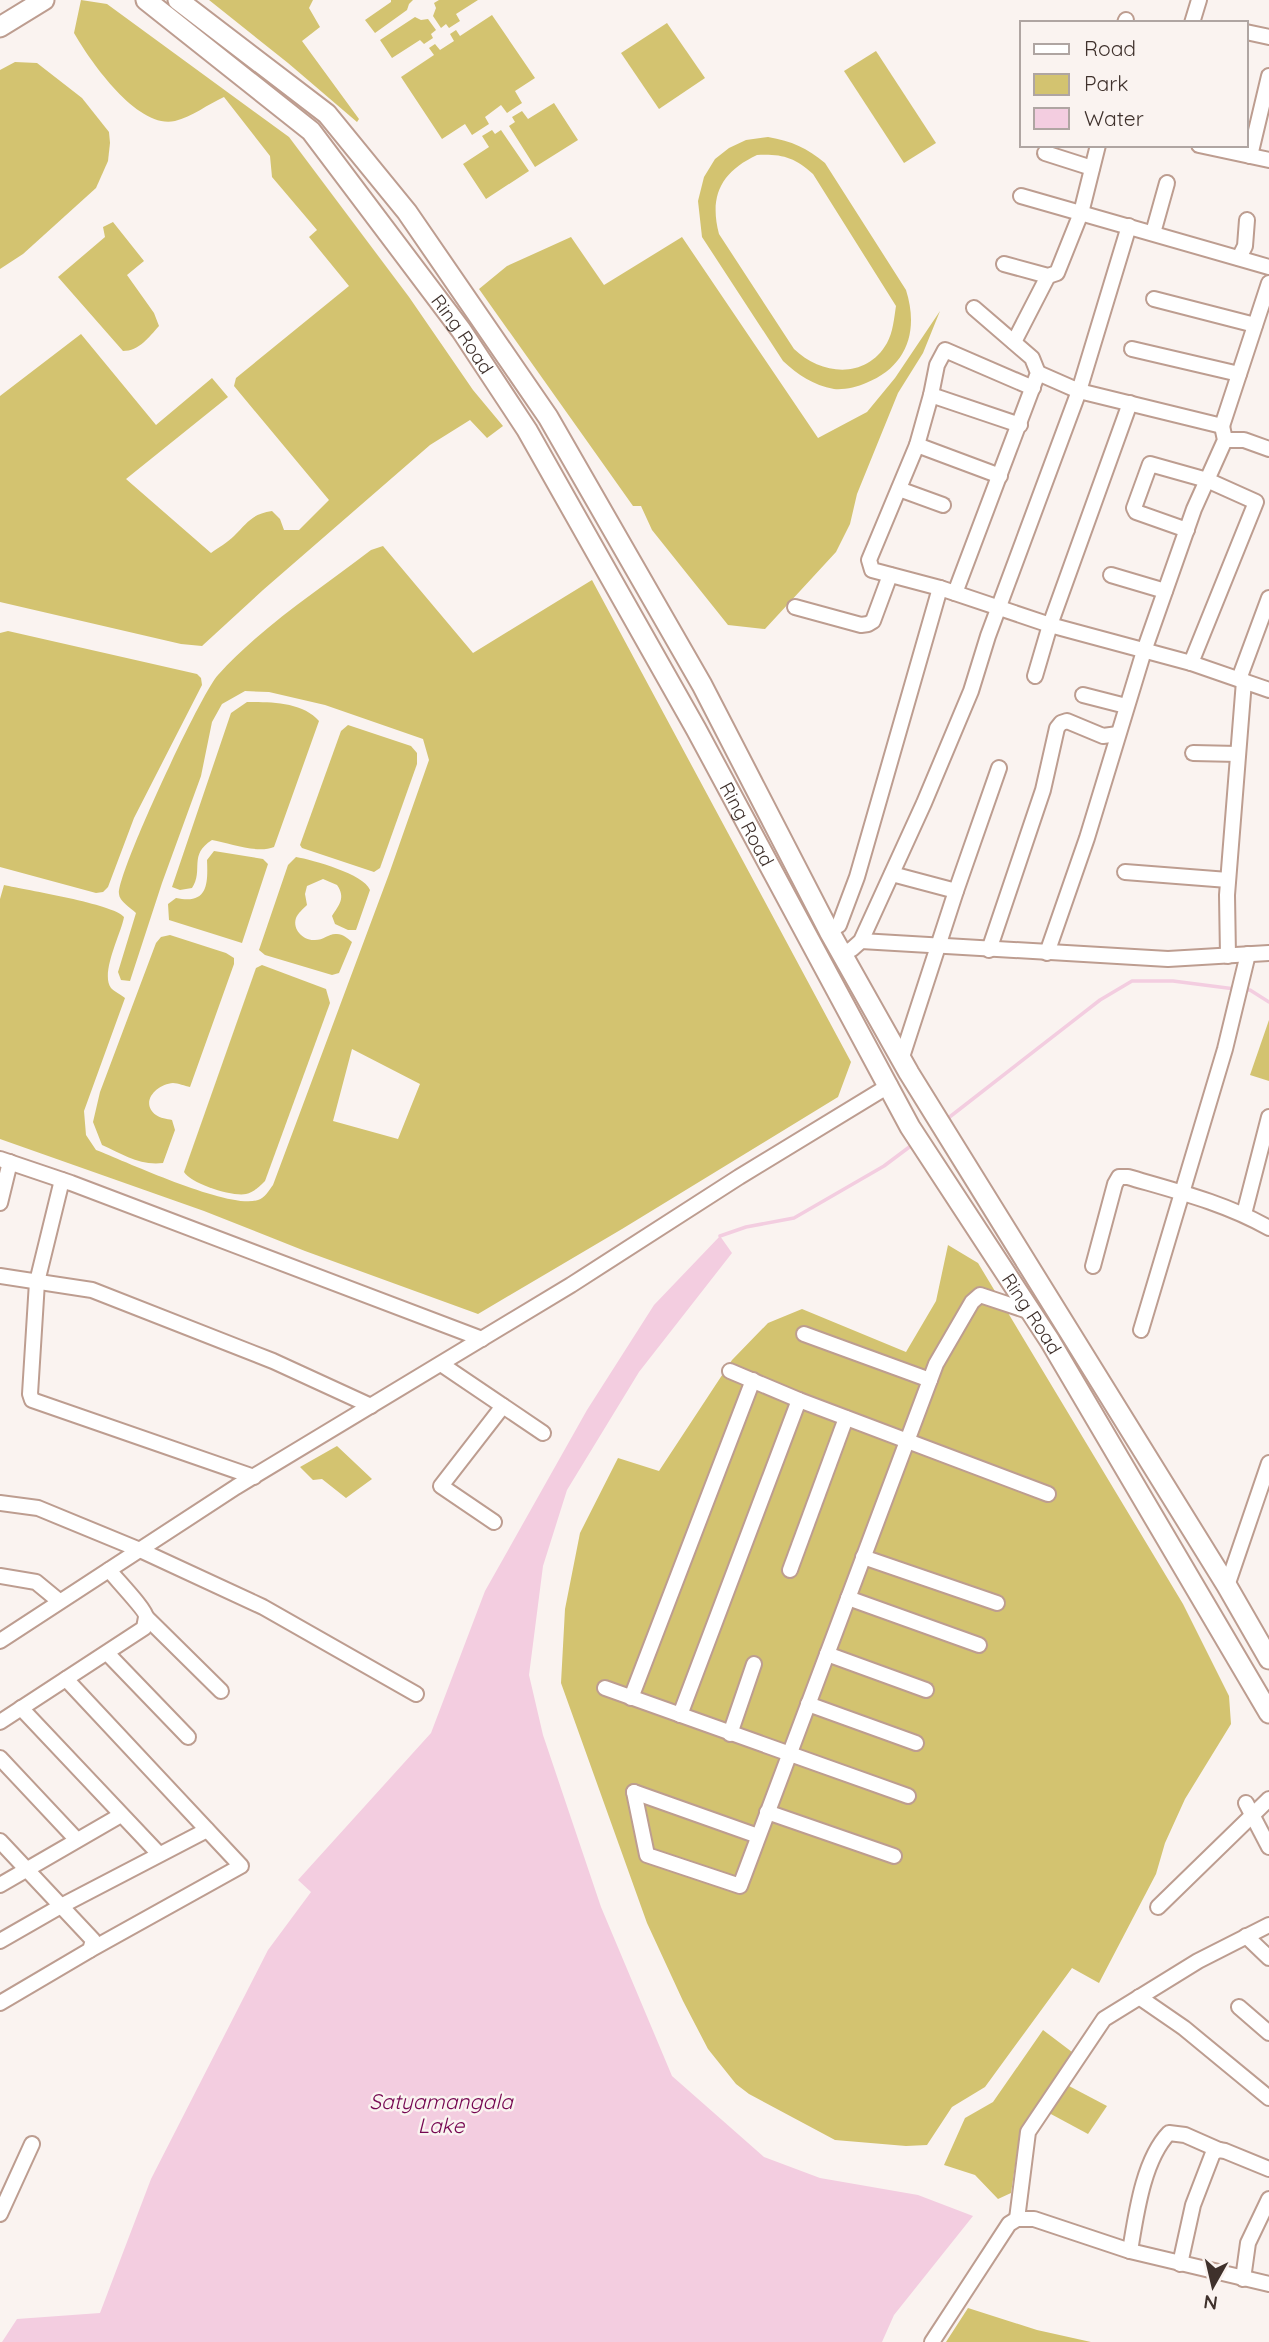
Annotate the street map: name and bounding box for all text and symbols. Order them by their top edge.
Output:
legend [1020,21,1248,147]
text: Road [1084,35,1136,61]
text: Park [1084,70,1128,96]
text: Water [1084,105,1144,131]
street label: Ring Road [426,289,499,378]
street label: Ring Road [715,778,779,870]
street label: Ring Road [997,1269,1067,1358]
water label: Satyamangala Lake [369,2088,514,2138]
north arrow [1178,2251,1248,2321]
text: N [1202,2290,1219,2316]

